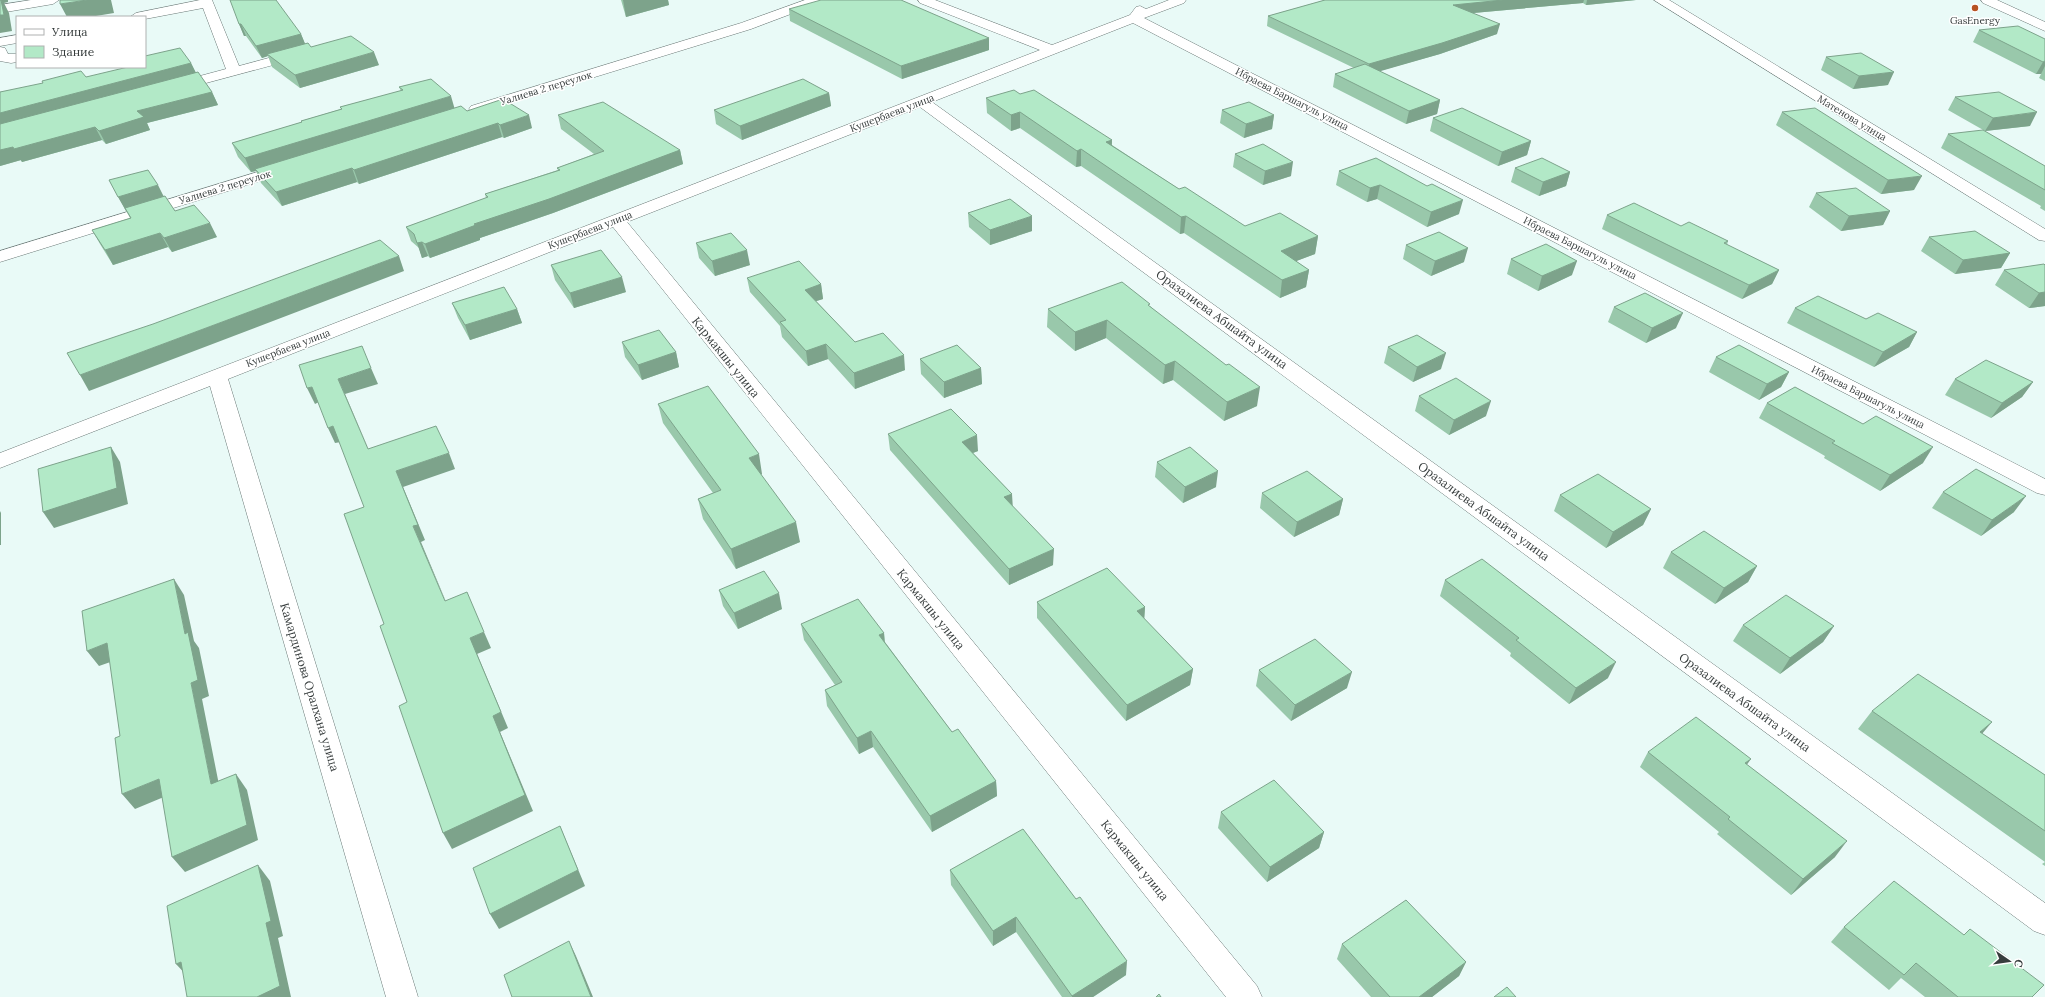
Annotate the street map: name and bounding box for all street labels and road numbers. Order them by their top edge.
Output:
street label: Ибраева Баршагуль улица [1233,65,1351,133]
street label: Уалиева 2 переулок [498,68,594,108]
street label: Кушербаева улица [848,91,936,135]
street label: Матенова улица [1815,92,1889,144]
street label: Уалиева 2 переулок [177,167,273,207]
street label: Кушербаева улица [546,208,634,252]
street label: Ибраева Баршагуль улица [1521,214,1639,282]
street label: Оразалиева Абшайта улица [1153,266,1291,372]
street label: Кармакшы улица [689,314,763,400]
street label: Кушербаева улица [244,326,332,370]
street label: Ибраева Баршагуль улица [1809,363,1927,431]
street label: Оразалиева Абшайта улица [1415,458,1553,564]
street label: Кармакшы улица [894,566,968,652]
street label: Камардинова Оралхана улица [277,601,343,773]
street label: Оразалиева Абшайта улица [1676,649,1814,755]
street label: Кармакшы улица [1098,817,1172,903]

